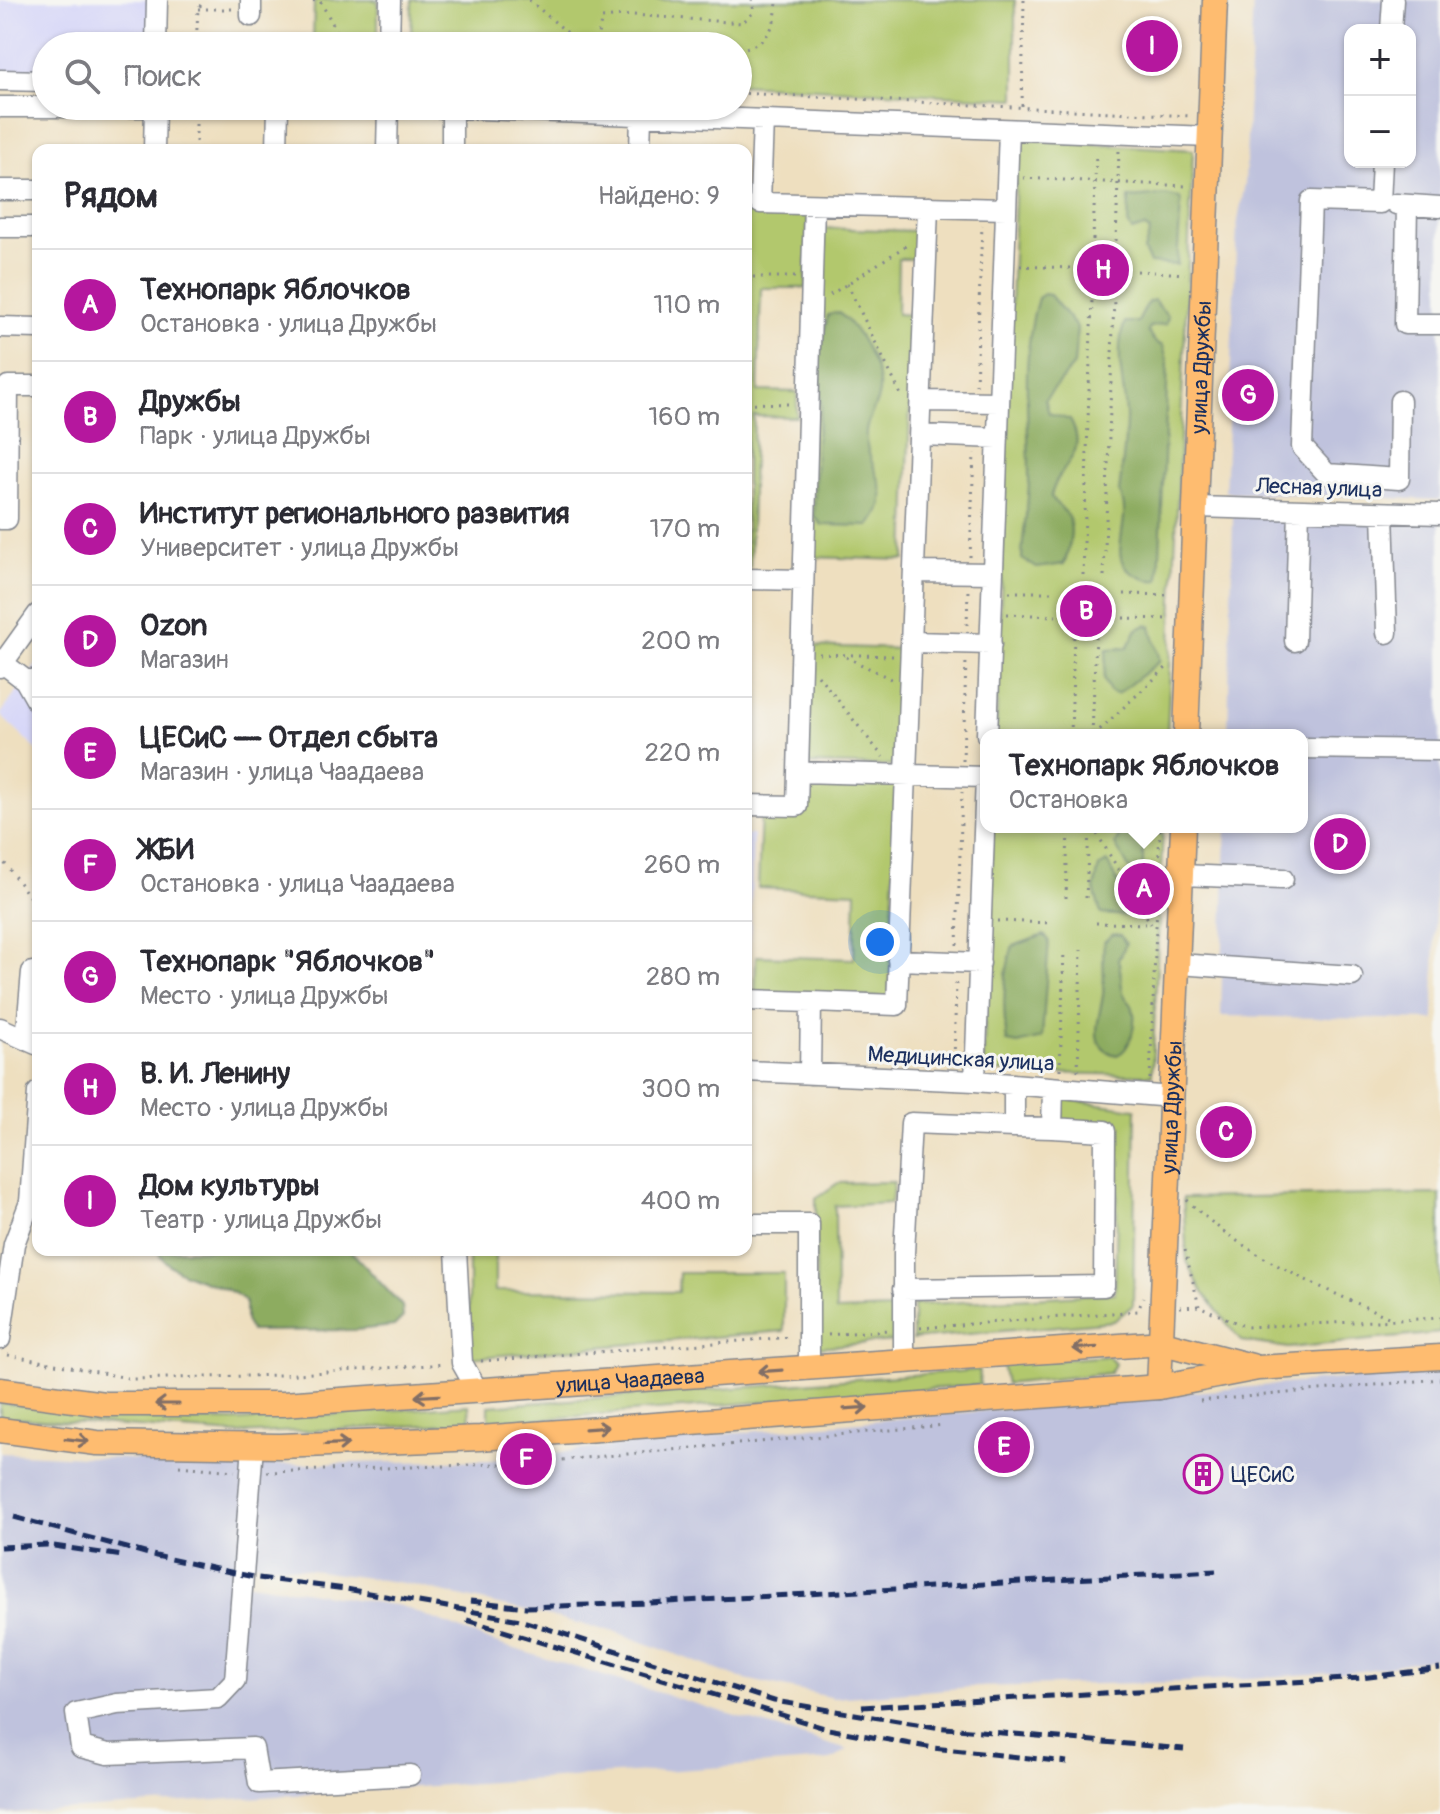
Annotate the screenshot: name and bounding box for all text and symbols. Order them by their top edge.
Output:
pin: I [1126,16,1178,76]
map controls [1344,24,1416,168]
button: + [1344,24,1416,96]
search box [32,32,752,120]
icon: search [60,54,104,98]
text: Поиск [124,58,202,95]
button: − [1344,96,1416,168]
text: Рядом [64,175,158,218]
text: Найдено: 9 [598,180,720,212]
pin: H [1077,240,1129,300]
text: Технопарк Яблочков [140,271,411,308]
text: A [82,289,98,321]
text: 110 m [653,289,720,321]
street label: улица Дружбы [1185,300,1218,436]
text: Остановка · улица Дружбы [140,308,437,340]
pin: G [1222,365,1274,425]
text: Дружбы [140,383,241,420]
text: B [83,401,97,433]
text: 160 m [648,401,720,433]
text: Парк · улица Дружбы [140,420,371,452]
street label: Лесная улица [1254,472,1383,504]
text: Институт регионального развития [140,495,570,532]
text: C [82,513,98,545]
text: 170 m [650,513,720,545]
text: Университет · улица Дружбы [140,532,459,564]
pin: B [1060,581,1112,641]
text: Ozon [140,607,207,644]
text: D [82,625,98,657]
text: 200 m [641,625,720,657]
text: Магазин [140,644,229,676]
text: ЦЕСиС — Отдел сбыта [140,719,438,756]
popup [980,729,1308,833]
text: E [83,737,97,769]
text: 220 m [644,737,720,769]
text: Технопарк Яблочков [1009,747,1279,784]
text: Магазин · улица Чаадаева [140,756,424,788]
text: Остановка [1009,784,1128,816]
pin: D [1314,814,1366,874]
text: ЖБИ [140,831,194,868]
text: F [82,849,98,881]
text: 260 m [644,849,720,881]
pin: A [1118,859,1170,919]
text: Остановка · улица Чаадаева [140,868,455,900]
your location [860,922,900,962]
text: Технопарк "Яблочков" [140,943,435,980]
text: G [81,961,99,993]
text: 280 m [646,961,720,993]
text: Место · улица Дружбы [140,980,389,1012]
street label: Медицинская улица [867,1040,1055,1078]
street label: улица Дружбы [1155,1040,1189,1176]
text: В. И. Ленину [140,1055,290,1092]
text: H [82,1073,98,1105]
text: 300 m [641,1073,720,1105]
text: Место · улица Дружбы [140,1092,389,1124]
pin: C [1200,1102,1252,1162]
text: Дом культуры [140,1167,320,1204]
text: I [86,1185,94,1217]
text: 400 m [641,1185,720,1217]
text: Театр · улица Дружбы [140,1204,382,1236]
one-way arrow [1072,1341,1099,1356]
street label: улица Чаадаева [554,1362,705,1400]
one-way arrow [757,1364,784,1379]
one-way arrow [414,1389,441,1404]
one-way arrow [154,1396,181,1412]
one-way arrow [842,1400,869,1415]
pin: E [978,1417,1030,1477]
one-way arrow [583,1420,610,1435]
pin: F [500,1429,552,1489]
one-way arrow [64,1433,89,1448]
one-way arrow [323,1436,350,1451]
building icon: ЦЕСиС [1182,1453,1224,1495]
place label: ЦЕСиС [1231,1461,1295,1489]

